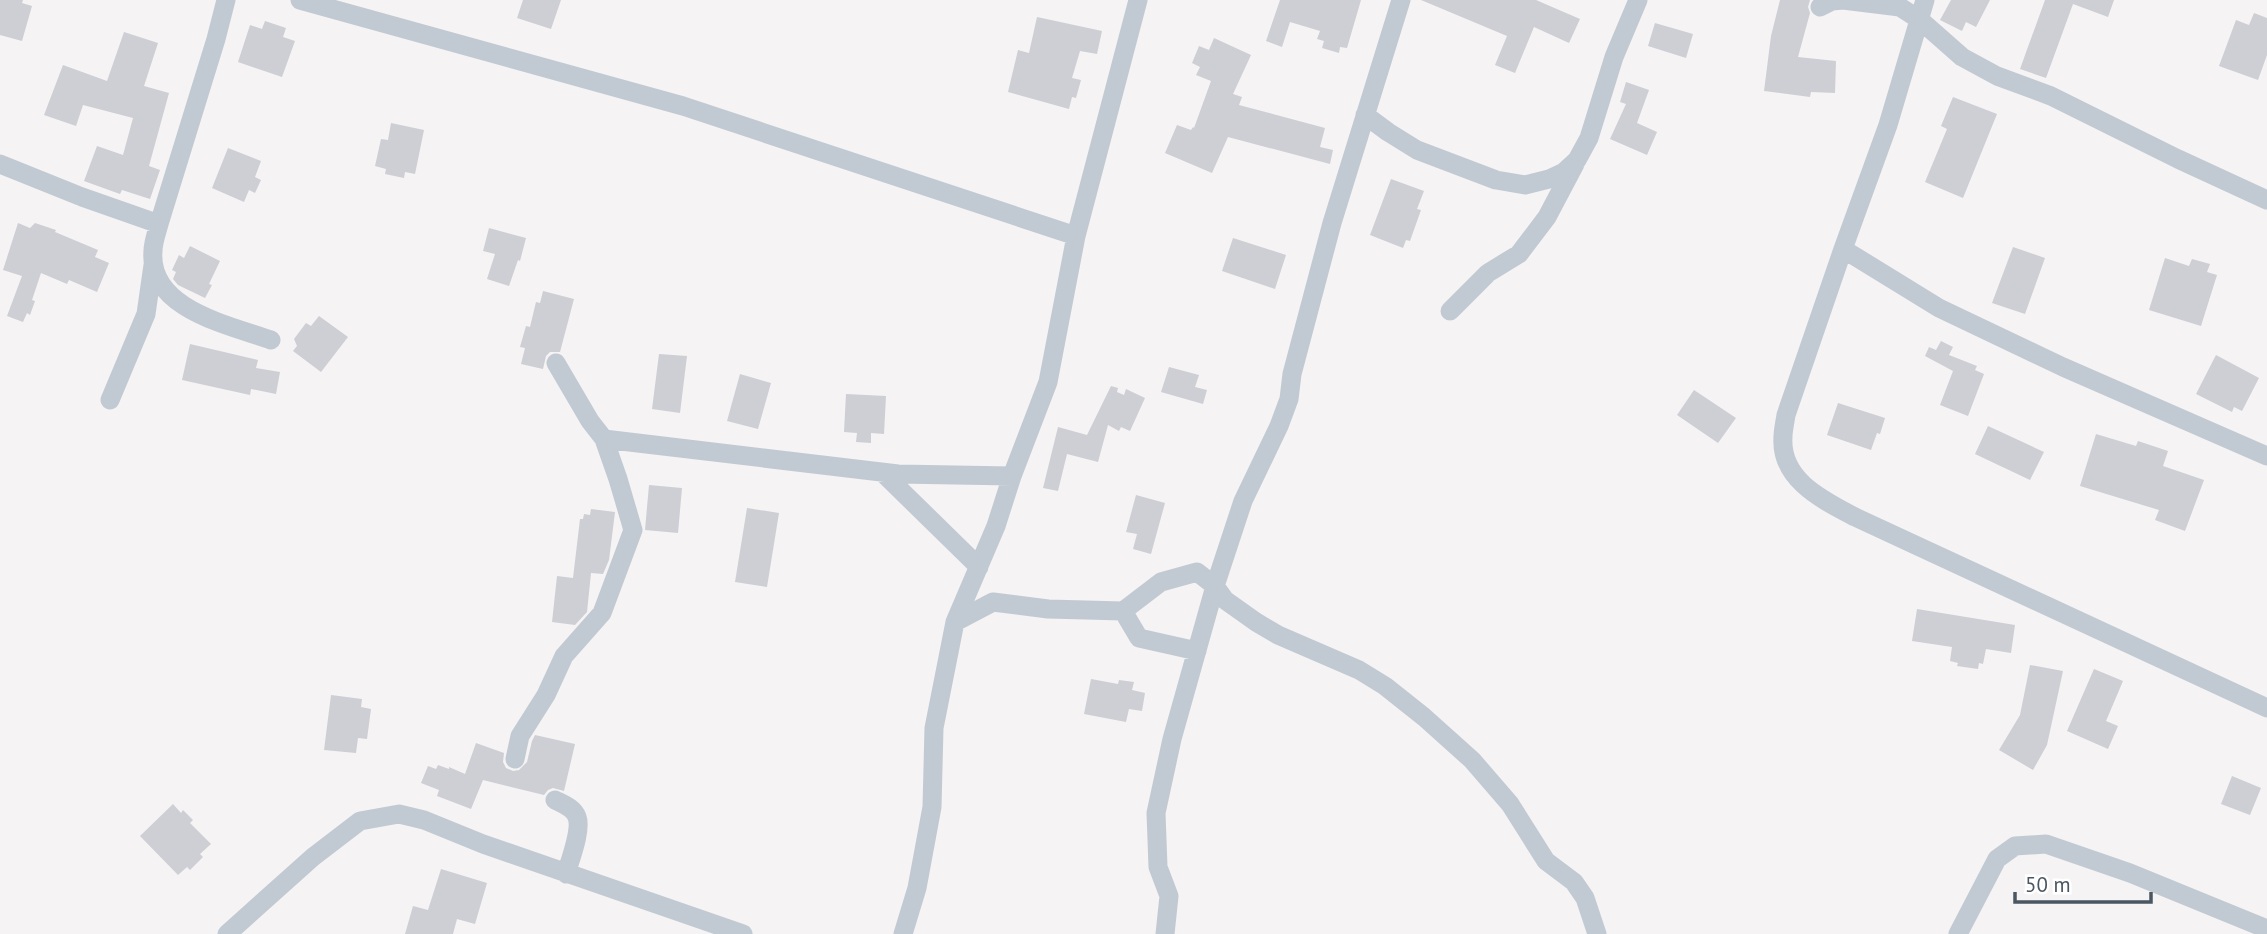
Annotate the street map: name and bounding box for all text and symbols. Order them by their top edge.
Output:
scale bar [2015,860,2152,904]
text: 50 m [2025,871,2071,898]

